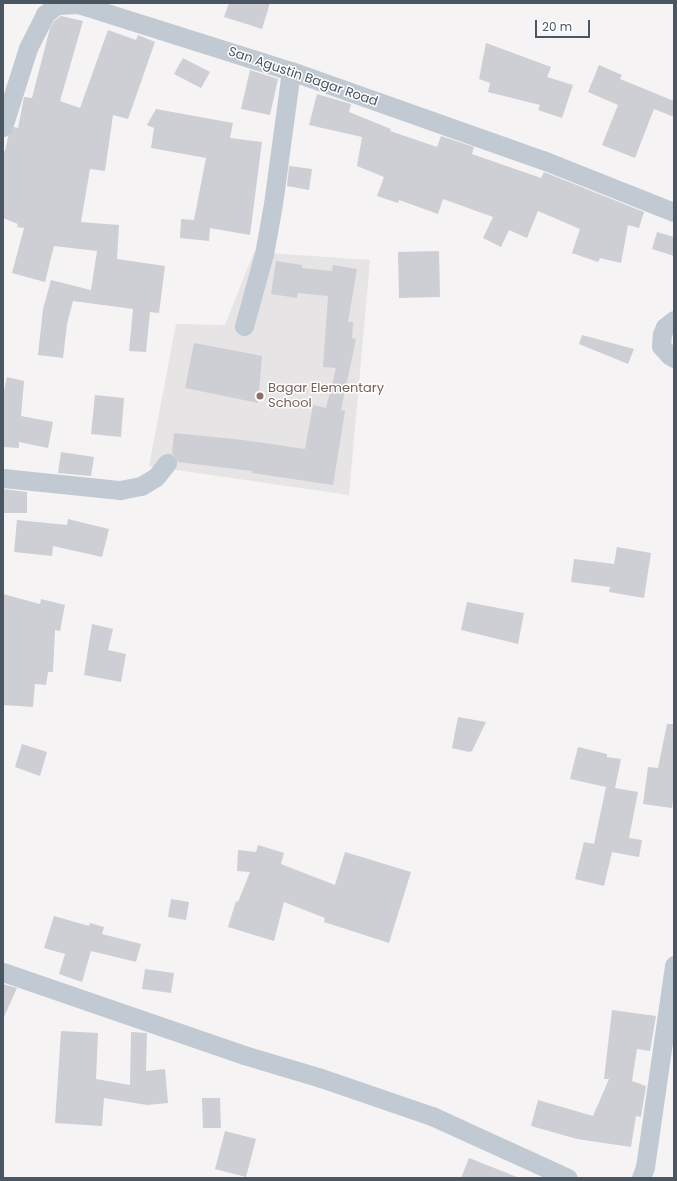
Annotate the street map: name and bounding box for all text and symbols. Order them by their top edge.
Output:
scale bar [537,12,592,38]
text: 20 m [542,18,572,35]
street label: San Agustin Bagar Road [226,44,380,110]
place label: Bagar Elementary School [268,381,384,412]
marker: Bagar Elementary School [255,391,265,401]

